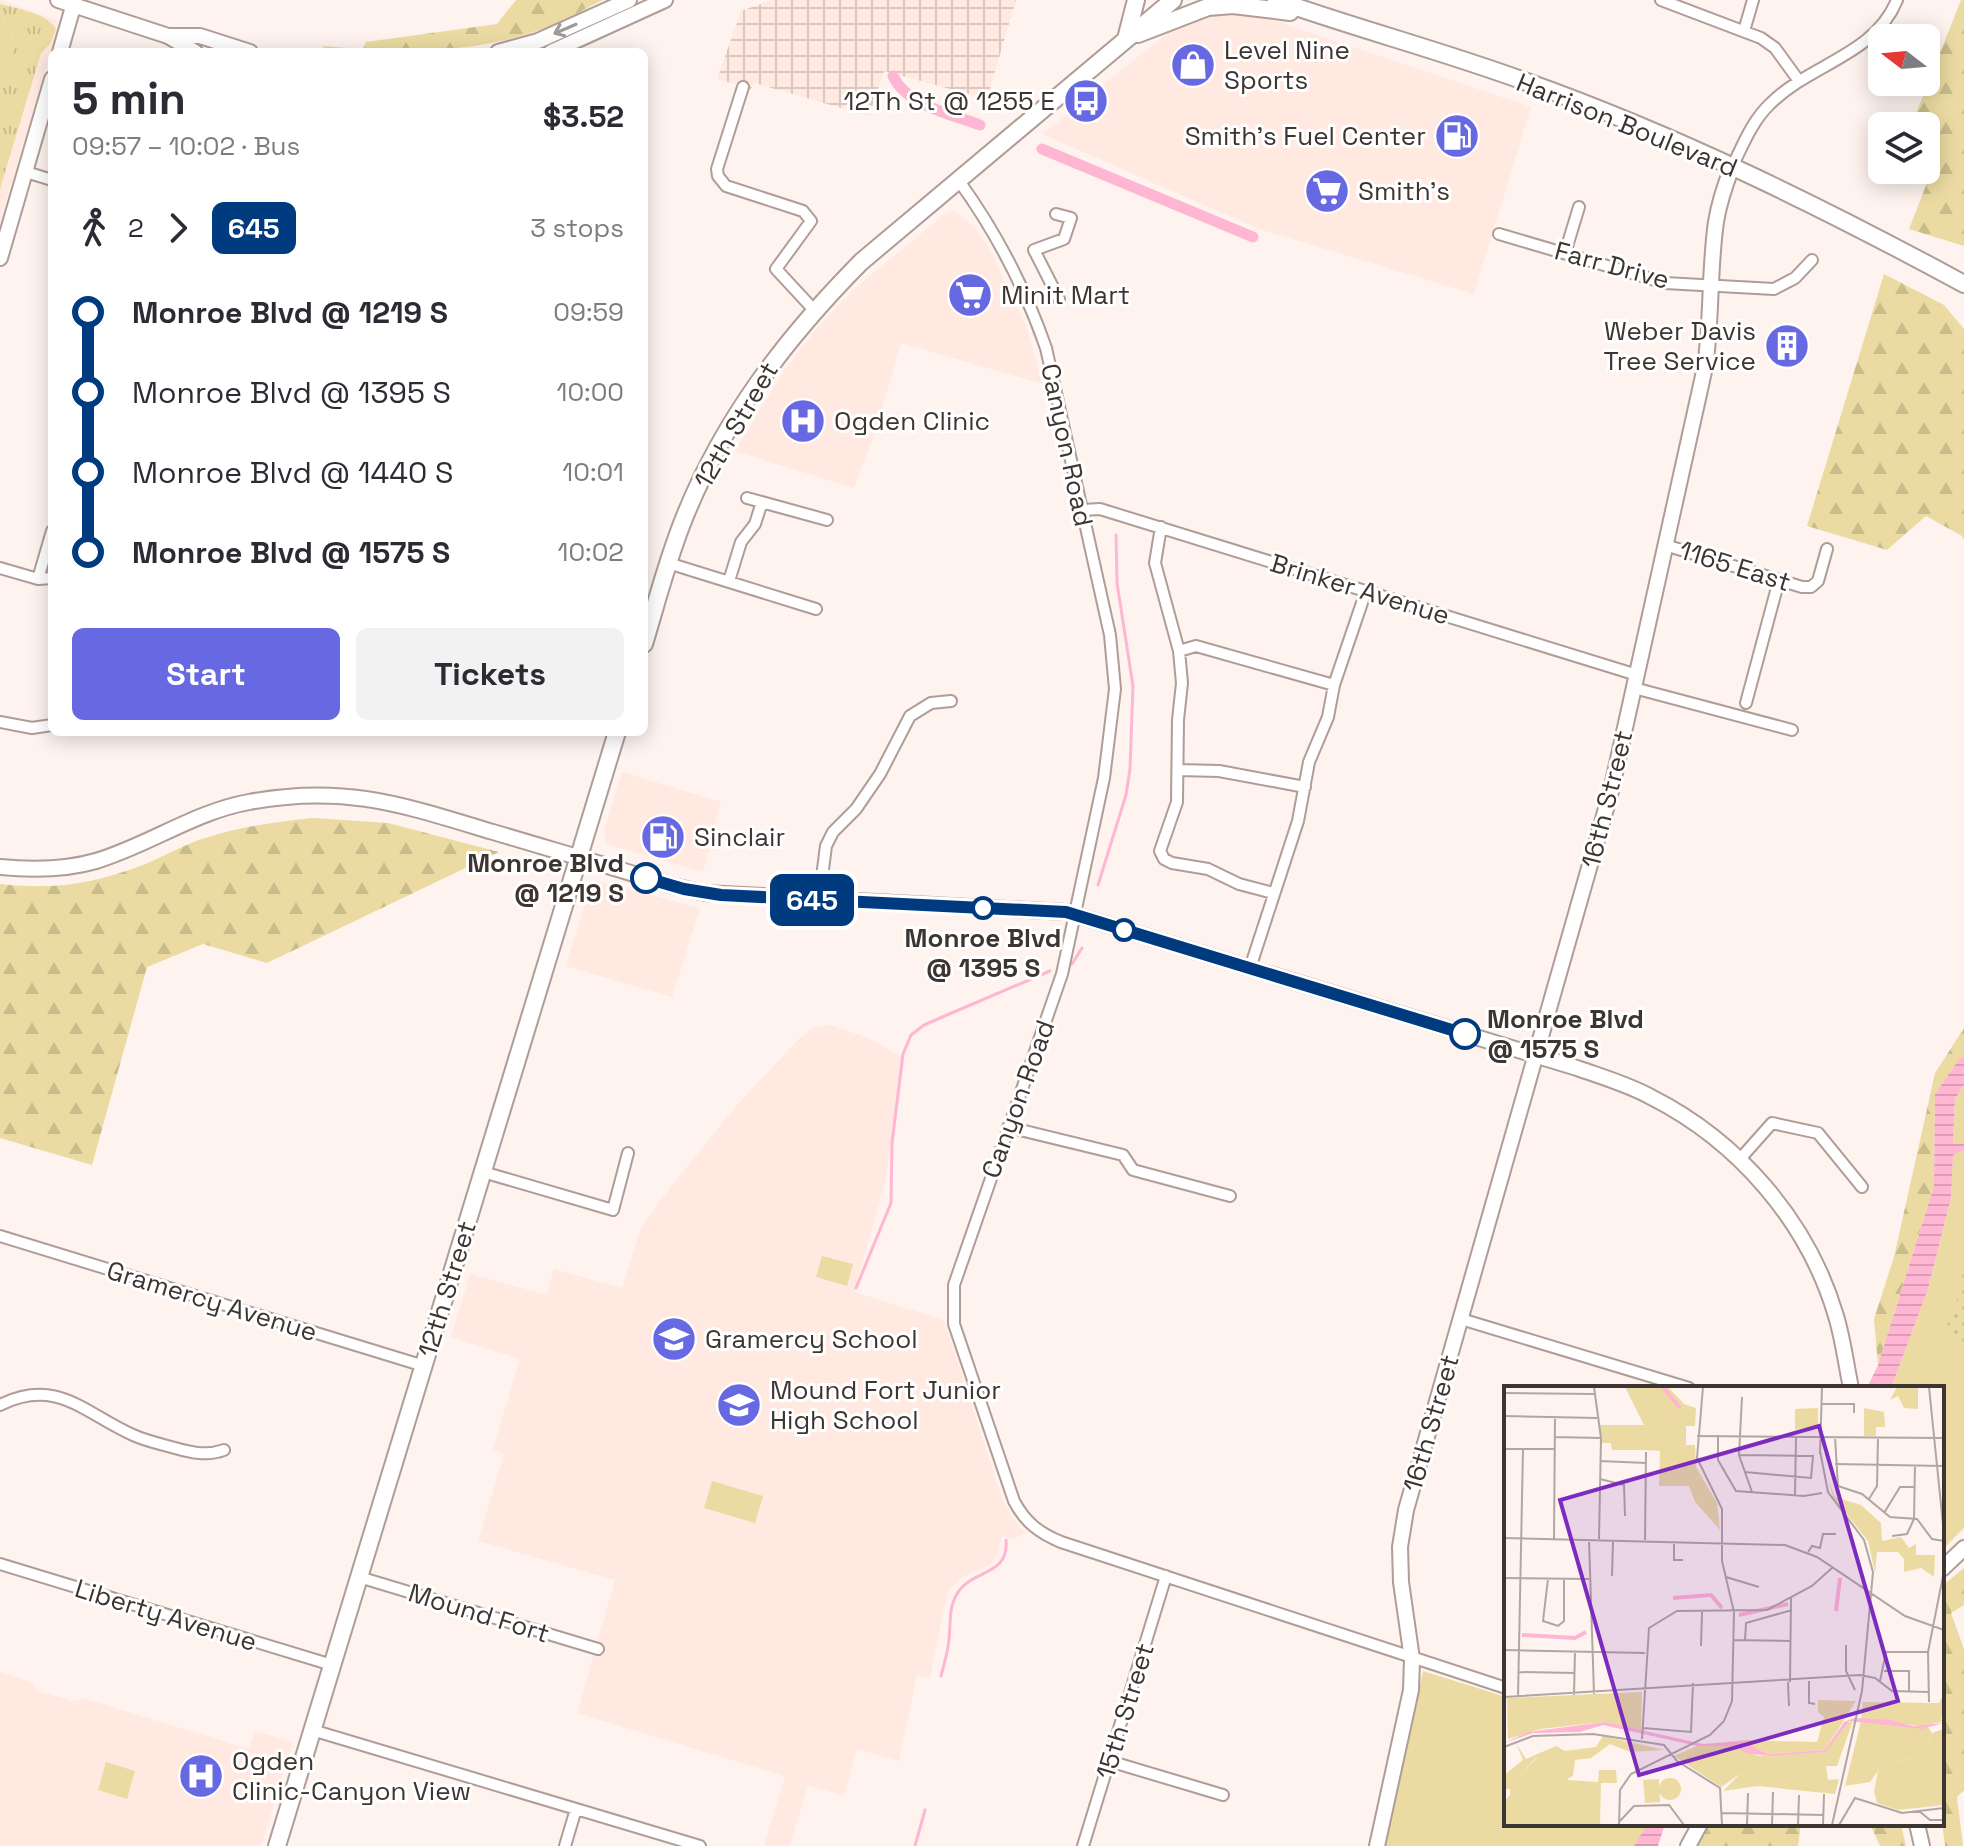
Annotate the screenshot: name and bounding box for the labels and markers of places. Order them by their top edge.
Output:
place label: Level Nine Sports [1224,33,1350,97]
shop icon: Level Nine Sports [1169,41,1217,89]
bus stop icon: 12Th St @ 1255 E [1062,77,1110,125]
place label: 12Th St @ 1255 E [844,84,1055,118]
fuel station icon: Smith's Fuel Center [1433,112,1481,160]
place label: Smith's Fuel Center [1185,119,1426,153]
supermarket icon: Smith's [1303,167,1351,215]
place label: Smith's [1358,174,1450,208]
supermarket icon: Minit Mart [946,271,994,319]
place label: Minit Mart [1001,278,1130,312]
place label: Weber Davis Tree Service [1603,314,1756,378]
building icon: Weber Davis Tree Service [1763,322,1811,370]
hospital icon: Ogden Clinic [779,397,827,445]
place label: Ogden Clinic [834,404,990,438]
fuel station icon: Sinclair [639,813,687,861]
place label: Sinclair [694,820,785,854]
place label: Monroe Blvd @ 1219 S [467,846,624,910]
marker: Monroe Blvd @ 1219 S [631,863,661,893]
marker: Monroe Blvd @ 1395 S [972,897,994,919]
unlabelled marker [1113,919,1135,941]
place label: Monroe Blvd @ 1395 S [905,921,1061,985]
place label: Monroe Blvd @ 1575 S [1487,1002,1644,1066]
marker: Monroe Blvd @ 1575 S [1450,1019,1480,1049]
school or university icon: Gramercy School [650,1315,698,1363]
place label: Gramercy School [705,1322,918,1356]
place label: Mound Fort Junior High School [770,1373,1001,1437]
school or university icon: Mound Fort Junior High School [715,1381,763,1429]
place label: Ogden Clinic-Canyon View [232,1744,471,1808]
hospital icon: Ogden Clinic-Canyon View [177,1752,225,1800]

